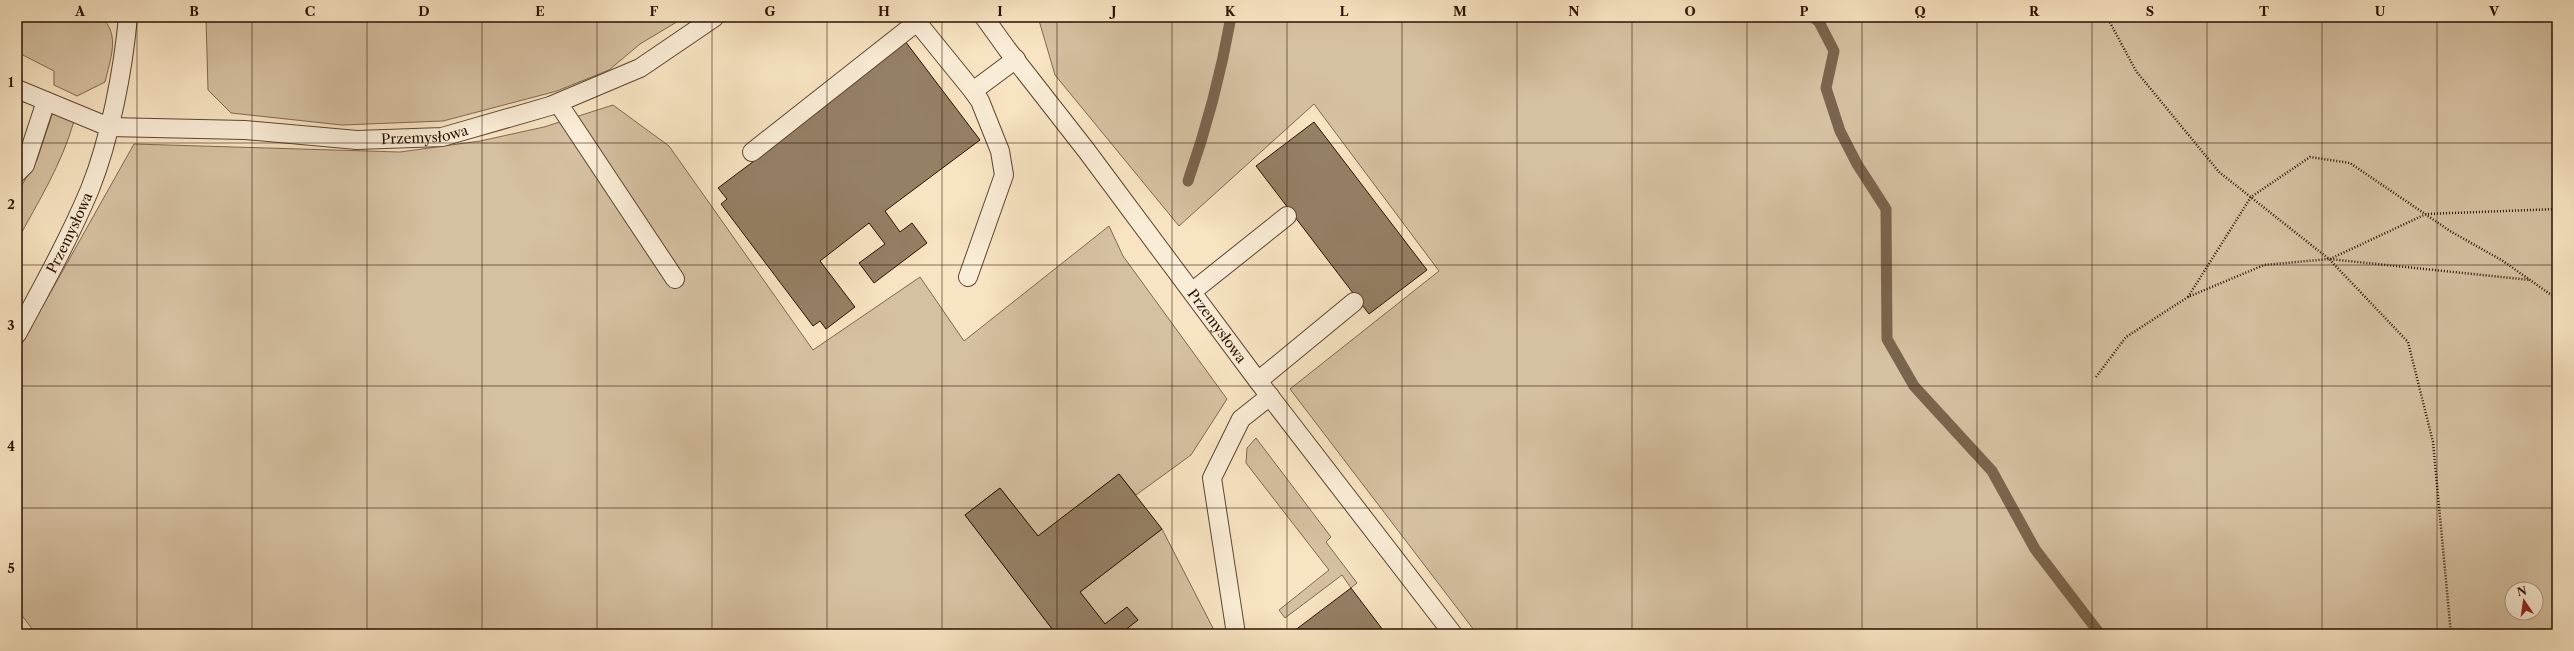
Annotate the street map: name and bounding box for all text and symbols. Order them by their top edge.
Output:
text: A [74,3,86,19]
text: B [189,3,199,19]
text: C [305,3,315,19]
text: D [418,3,430,19]
text: E [535,3,545,19]
text: F [650,3,659,19]
text: G [764,3,776,19]
text: H [878,3,890,19]
text: I [997,3,1003,19]
text: J [1109,3,1117,19]
text: K [1225,3,1236,19]
text: L [1340,3,1349,19]
text: M [1453,3,1467,19]
text: N [1568,3,1580,19]
text: O [1684,3,1696,19]
text: P [1800,3,1809,19]
text: Q [1914,3,1926,19]
text: R [2029,3,2040,19]
text: S [2146,3,2154,19]
text: T [2259,3,2269,19]
text: U [2375,3,2386,19]
text: V [2488,3,2500,19]
text: 1 [8,74,14,90]
street label: Przemysłowa [381,121,471,148]
street label: Przemysłowa [42,189,97,276]
text: 2 [7,196,15,212]
street label: Przemysłowa [1184,285,1251,367]
text: 3 [7,317,15,333]
text: 4 [7,438,15,454]
text: 5 [7,560,15,576]
north arrow [2504,581,2544,621]
text: N [2516,583,2528,599]

